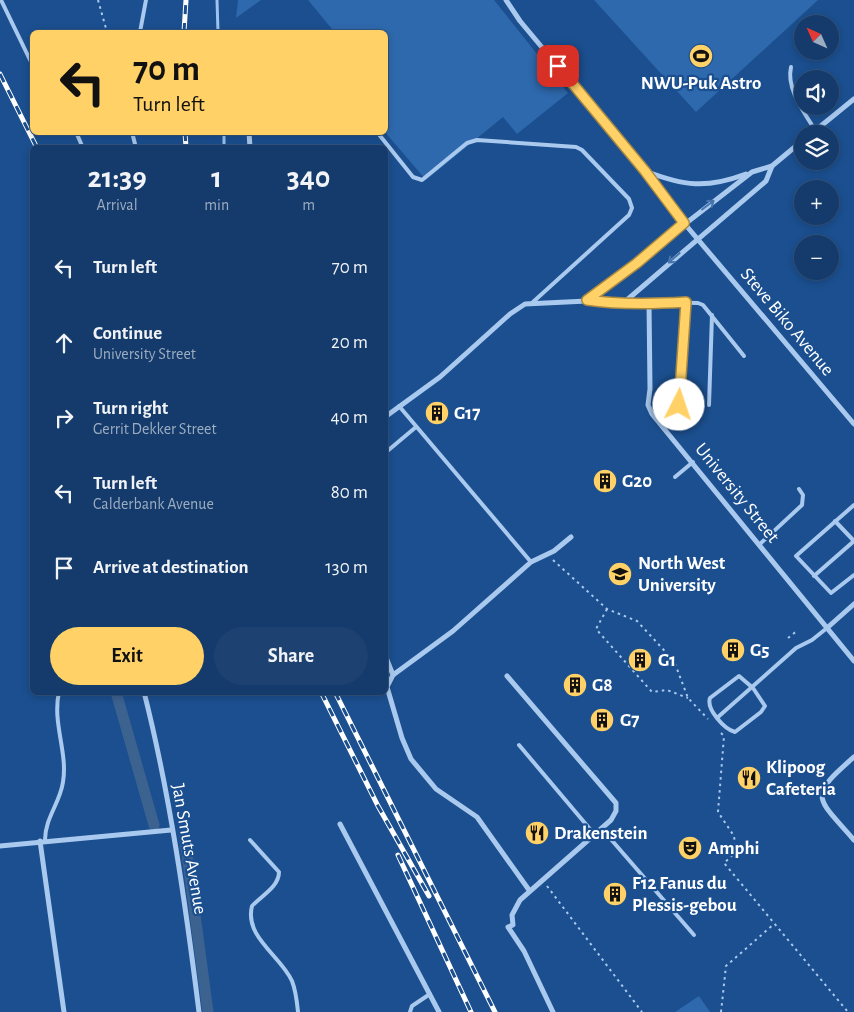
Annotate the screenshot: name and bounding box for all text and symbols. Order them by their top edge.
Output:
north arrow [794,15,839,60]
map controls [794,15,839,280]
sports icon: NWU-Puk Astro [688,43,714,69]
pin [537,45,579,87]
icon: left [50,50,115,115]
text: 70 m [133,52,200,87]
icon: arrive [544,52,572,80]
button: sound [794,70,839,115]
place label: NWU-Puk Astro [641,74,761,93]
text: Turn left [133,93,205,115]
button: layers [794,125,839,170]
text: 21:39 [88,163,147,193]
text: 1 [211,163,222,193]
text: 340 [287,163,330,193]
button: + [794,180,839,225]
text: Arrival [97,197,138,213]
text: min [204,197,229,213]
text: m [302,197,315,213]
one-way arrow [701,200,714,211]
button: − [794,235,839,280]
one-way arrow [667,253,680,264]
icon: left [50,254,78,282]
text: Turn left [93,258,157,277]
text: 70 m [332,258,368,277]
street label: Steve Biko Avenue [737,264,837,380]
text: Continue [93,324,162,343]
icon: ahead [50,329,78,357]
text: 20 m [331,333,368,352]
text: University Street [93,346,196,362]
position arrow [652,378,704,430]
text: Turn right [93,399,168,418]
building icon: G17 [424,400,450,426]
icon: right [50,404,78,432]
place label: G17 [454,404,480,423]
text: 40 m [330,408,368,427]
text: Gerrit Dekker Street [93,421,217,437]
street label: University Street [691,440,783,546]
building icon: G20 [592,468,618,494]
place label: G20 [622,472,652,491]
text: Turn left [93,474,157,493]
icon: left [50,479,78,507]
text: 80 m [331,483,368,502]
text: Calderbank Avenue [93,496,214,512]
icon: arrive [50,554,78,582]
place label: North West University [638,554,726,595]
text: Arrive at destination [93,558,249,577]
text: 130 m [325,558,368,577]
school or university icon: North West University [607,561,633,587]
button: Exit [50,627,204,685]
button: Share [214,627,368,685]
building icon: G5 [720,637,746,663]
place label: G5 [750,641,770,660]
building icon: G1 [627,647,653,673]
place label: G1 [658,651,676,670]
building icon: G8 [562,672,588,698]
place label: G8 [592,676,613,695]
building icon: G7 [589,707,615,733]
place label: G7 [620,711,640,730]
place label: Klipoog Cafeteria [766,758,836,799]
restaurant icon: Klipoog Cafeteria [736,765,762,791]
street label: Jan Smuts Avenue [168,782,210,916]
restaurant icon: Drakenstein [524,820,550,846]
place label: Drakenstein [554,824,648,843]
theatre icon: Amphi [677,835,703,861]
place label: Amphi [708,839,760,858]
place label: F12 Fanus du Plessis-gebou [632,874,737,915]
building icon: F12 Fanus du Plessis-gebou [602,881,628,907]

